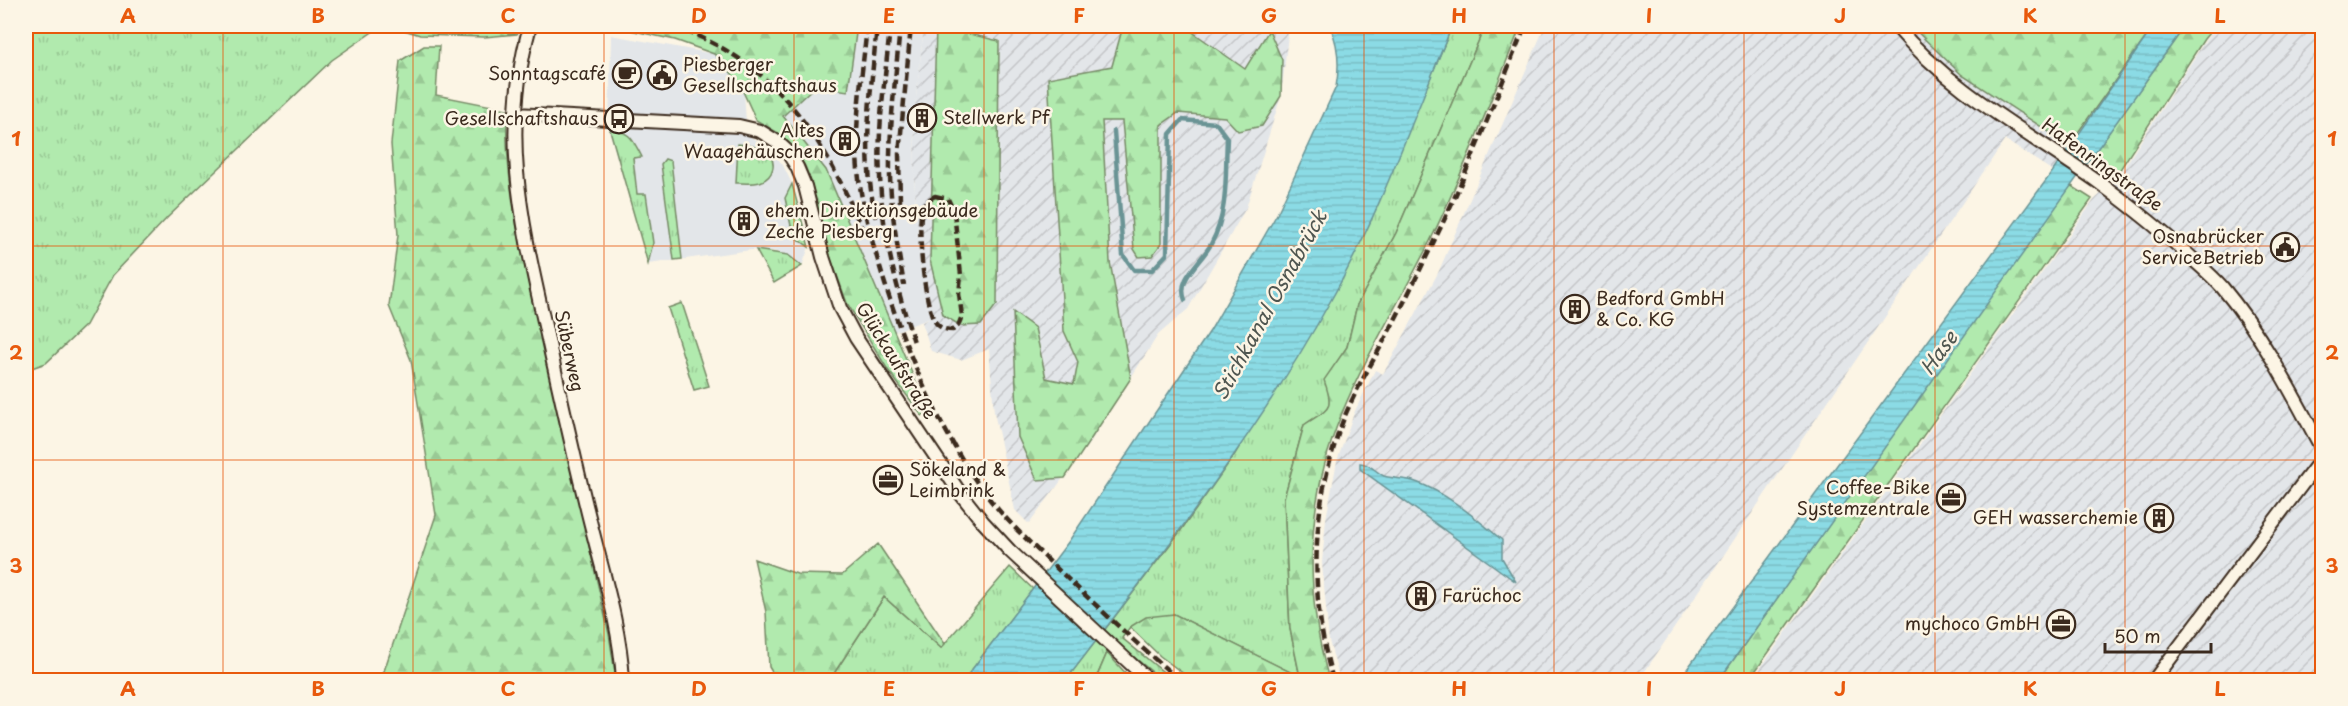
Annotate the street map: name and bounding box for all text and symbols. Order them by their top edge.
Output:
text: A [120,0,136,30]
text: B [311,0,325,30]
text: C [500,0,516,30]
text: D [691,0,707,30]
text: E [883,0,895,30]
text: F [1073,0,1085,30]
text: G [1261,0,1277,30]
text: H [1451,0,1467,30]
text: I [1646,0,1652,30]
text: J [1834,0,1846,30]
text: K [2023,0,2038,30]
text: L [2214,0,2226,30]
place label: Piesberger Gesellschaftshaus [683,50,837,98]
cafe icon: Sonntagscafé [611,58,643,90]
place label: Sonntagscafé [488,59,606,86]
public building icon: Piesberger Gesellschaftshaus [646,59,678,91]
building icon: Stellwerk Pf [906,102,938,134]
bus stop icon: Gesellschaftshaus [603,103,635,135]
place label: Stellwerk Pf [943,103,1051,130]
place label: Gesellschaftshaus [444,104,598,131]
street label: Hafenringstraße [2037,111,2169,217]
place label: Altes Waagehäuschen [684,116,824,164]
text: 1 [11,123,21,153]
text: 1 [2327,123,2337,153]
building icon: Altes Waagehäuschen [829,125,861,157]
place label: ehem. Direktionsgebäude Zeche Piesberg [765,196,978,244]
water label: Stichkanal Osnabrück [1204,203,1334,405]
building icon: ehem. Direktionsgebäude Zeche Piesberg [728,205,760,237]
place label: Osnabrücker ServiceBetrieb [2141,222,2265,270]
public building icon: Osnabrücker ServiceBetrieb [2269,231,2301,263]
place label: Bedford GmbH & Co. KG [1596,284,1725,332]
building icon: Bedford GmbH & Co. KG [1559,293,1591,325]
street label: Glückaufstraße [850,296,944,424]
street label: Süberweg [549,307,592,394]
water label: Hase [1912,323,1965,381]
text: 2 [9,337,23,367]
text: 2 [2325,337,2339,367]
place label: Sökeland & Leimbrink [909,455,1006,503]
office icon: Sökeland & Leimbrink [872,464,904,496]
place label: Coffee-Bike Systemzentrale [1797,473,1930,521]
office icon: Coffee-Bike Systemzentrale [1935,482,1967,514]
building icon: GEH wasserchemie [2143,502,2175,534]
place label: GEH wasserchemie [1973,503,2138,530]
text: 3 [9,550,23,580]
text: 3 [2325,550,2339,580]
building icon: Farüchoc [1405,580,1437,612]
place label: Farüchoc [1442,581,1521,608]
office icon: mychoco GmbH [2045,608,2077,640]
place label: mychoco GmbH [1905,609,2040,636]
scale bar [2105,616,2212,654]
text: 50 m [2114,622,2161,649]
text: A [120,673,136,703]
text: B [311,673,325,703]
text: C [500,673,516,703]
text: D [691,673,707,703]
text: E [883,673,895,703]
text: F [1073,673,1085,703]
text: G [1261,673,1277,703]
text: H [1451,673,1467,703]
text: I [1646,673,1652,703]
text: J [1834,673,1846,703]
text: K [2023,673,2038,703]
text: L [2214,673,2226,703]

